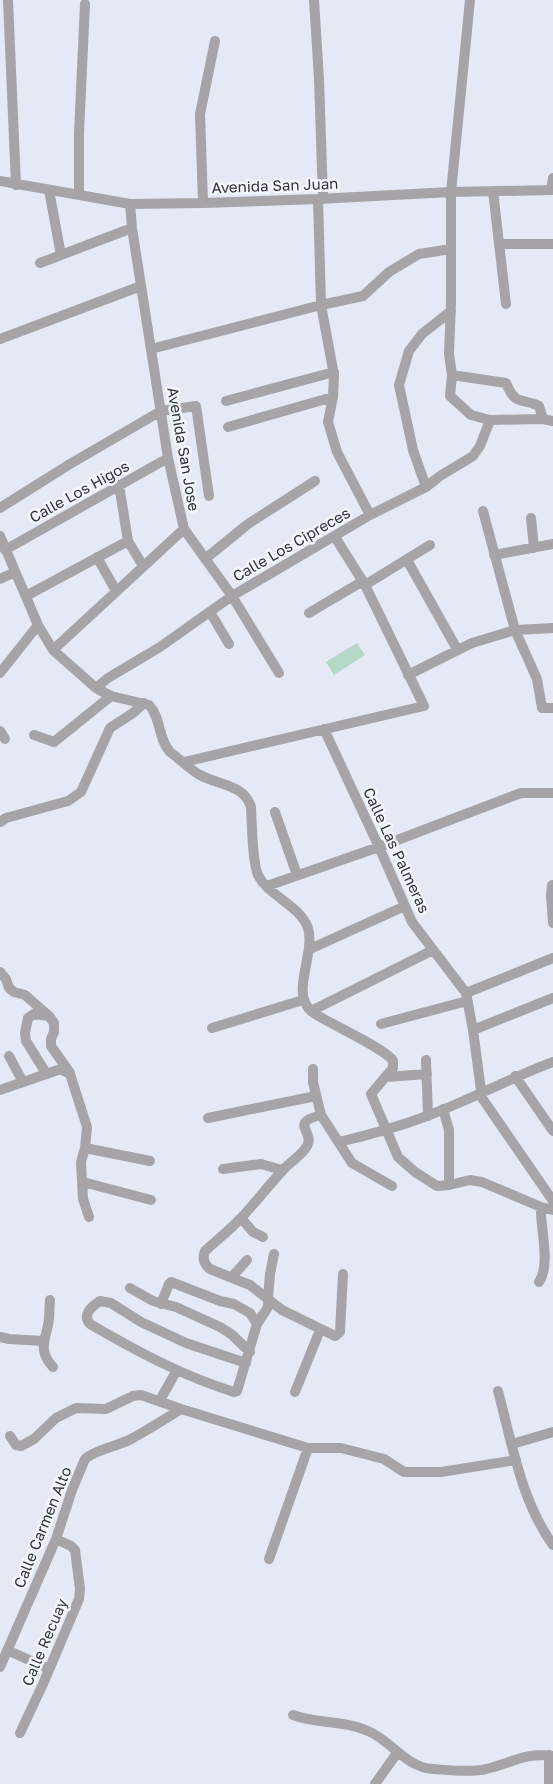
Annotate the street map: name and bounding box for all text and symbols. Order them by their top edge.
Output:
street label: Avenida San Juan [211,174,339,196]
street label: Avenida San Jose [164,386,204,513]
street label: Calle Los Higos [26,456,132,526]
street label: Calle Los Cipreces [229,503,353,585]
street label: Calle Las Palmeras [360,784,434,916]
street label: Calle Carmen Alto [9,1464,75,1590]
street label: Calle Recuay [18,1595,71,1688]

